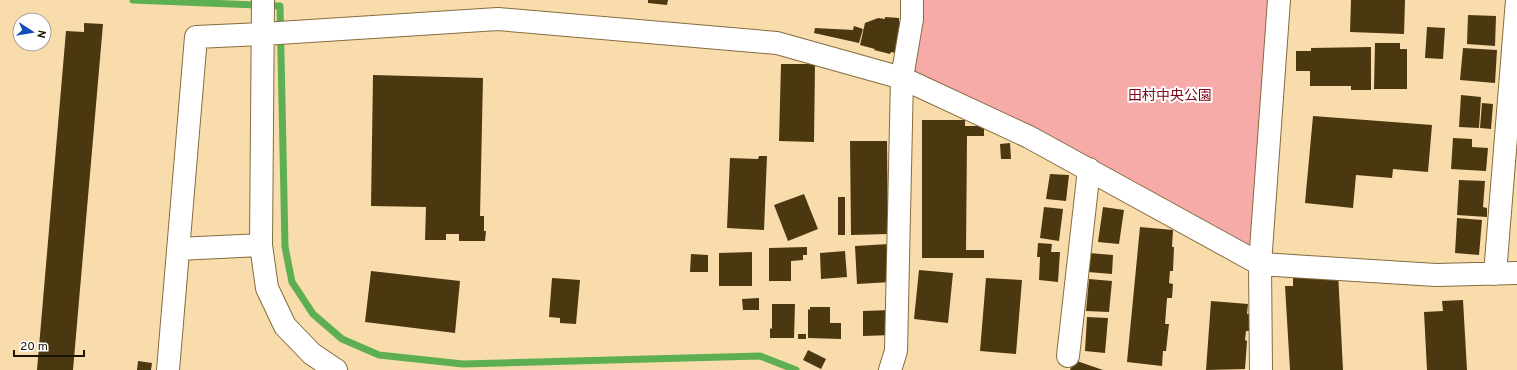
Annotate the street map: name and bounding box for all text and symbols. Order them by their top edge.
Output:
north arrow [12,12,52,52]
text: N [33,29,48,39]
park label: 田村中央公園 [1128,87,1212,105]
scale bar [14,332,84,358]
text: 20 m [20,339,48,355]

